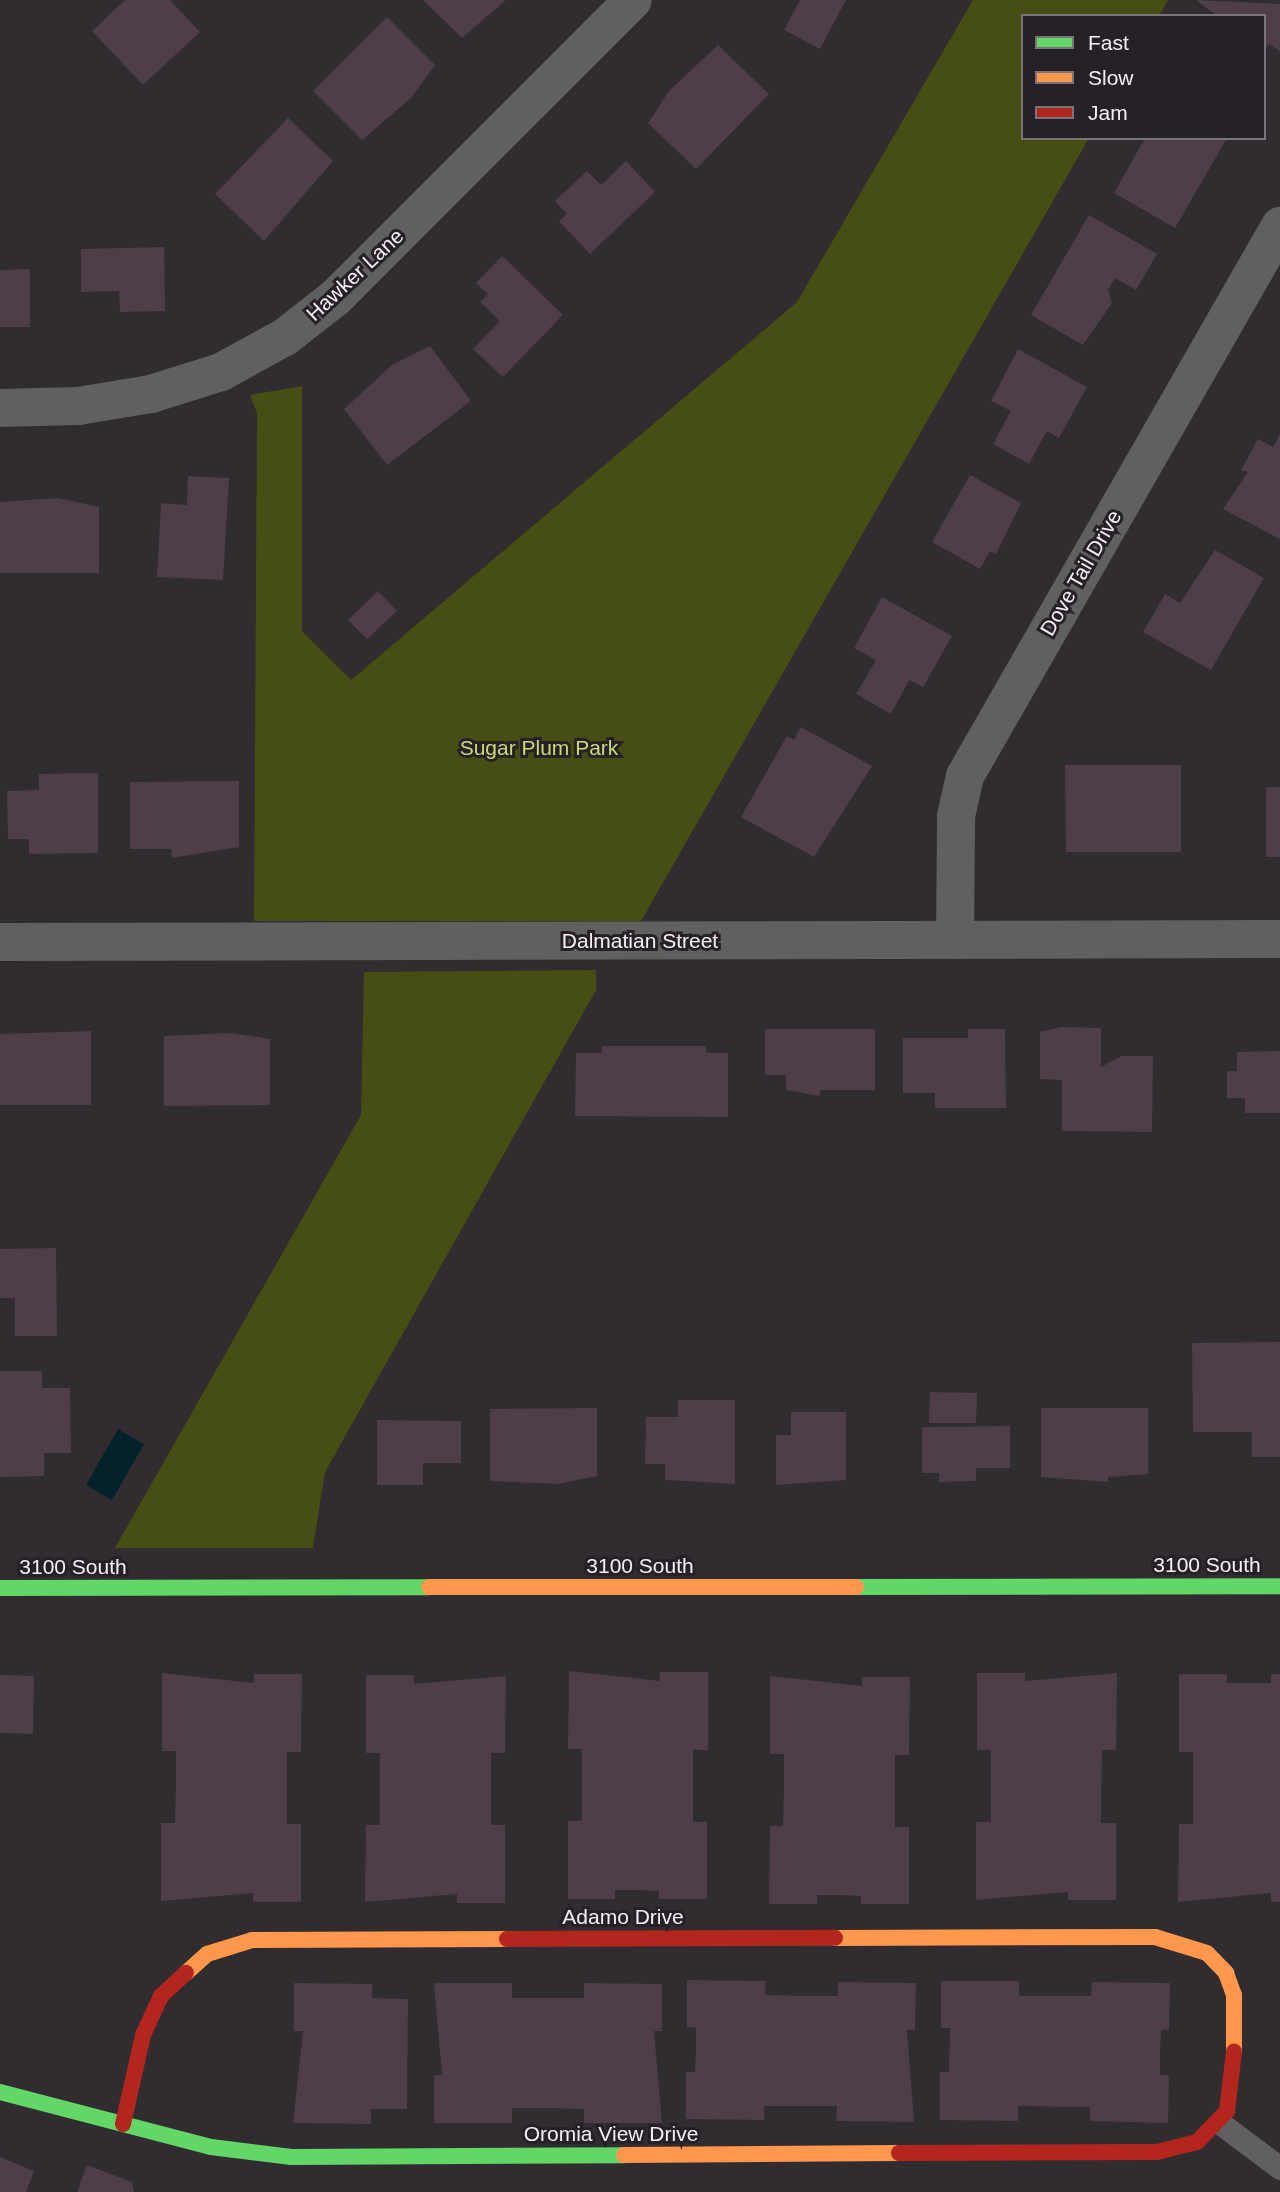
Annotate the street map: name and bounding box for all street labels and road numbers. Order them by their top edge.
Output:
street label: Hawker Lane [301,224,409,326]
street label: Dove Tail Drive [1035,506,1127,640]
street label: Dalmatian Street [562,928,718,954]
street label: 3100 South [1153,1552,1261,1578]
street label: 3100 South [586,1553,694,1579]
street label: 3100 South [19,1554,127,1580]
street label: Adamo Drive [562,1904,684,1930]
street label: Oromia View Drive [524,2121,698,2147]

